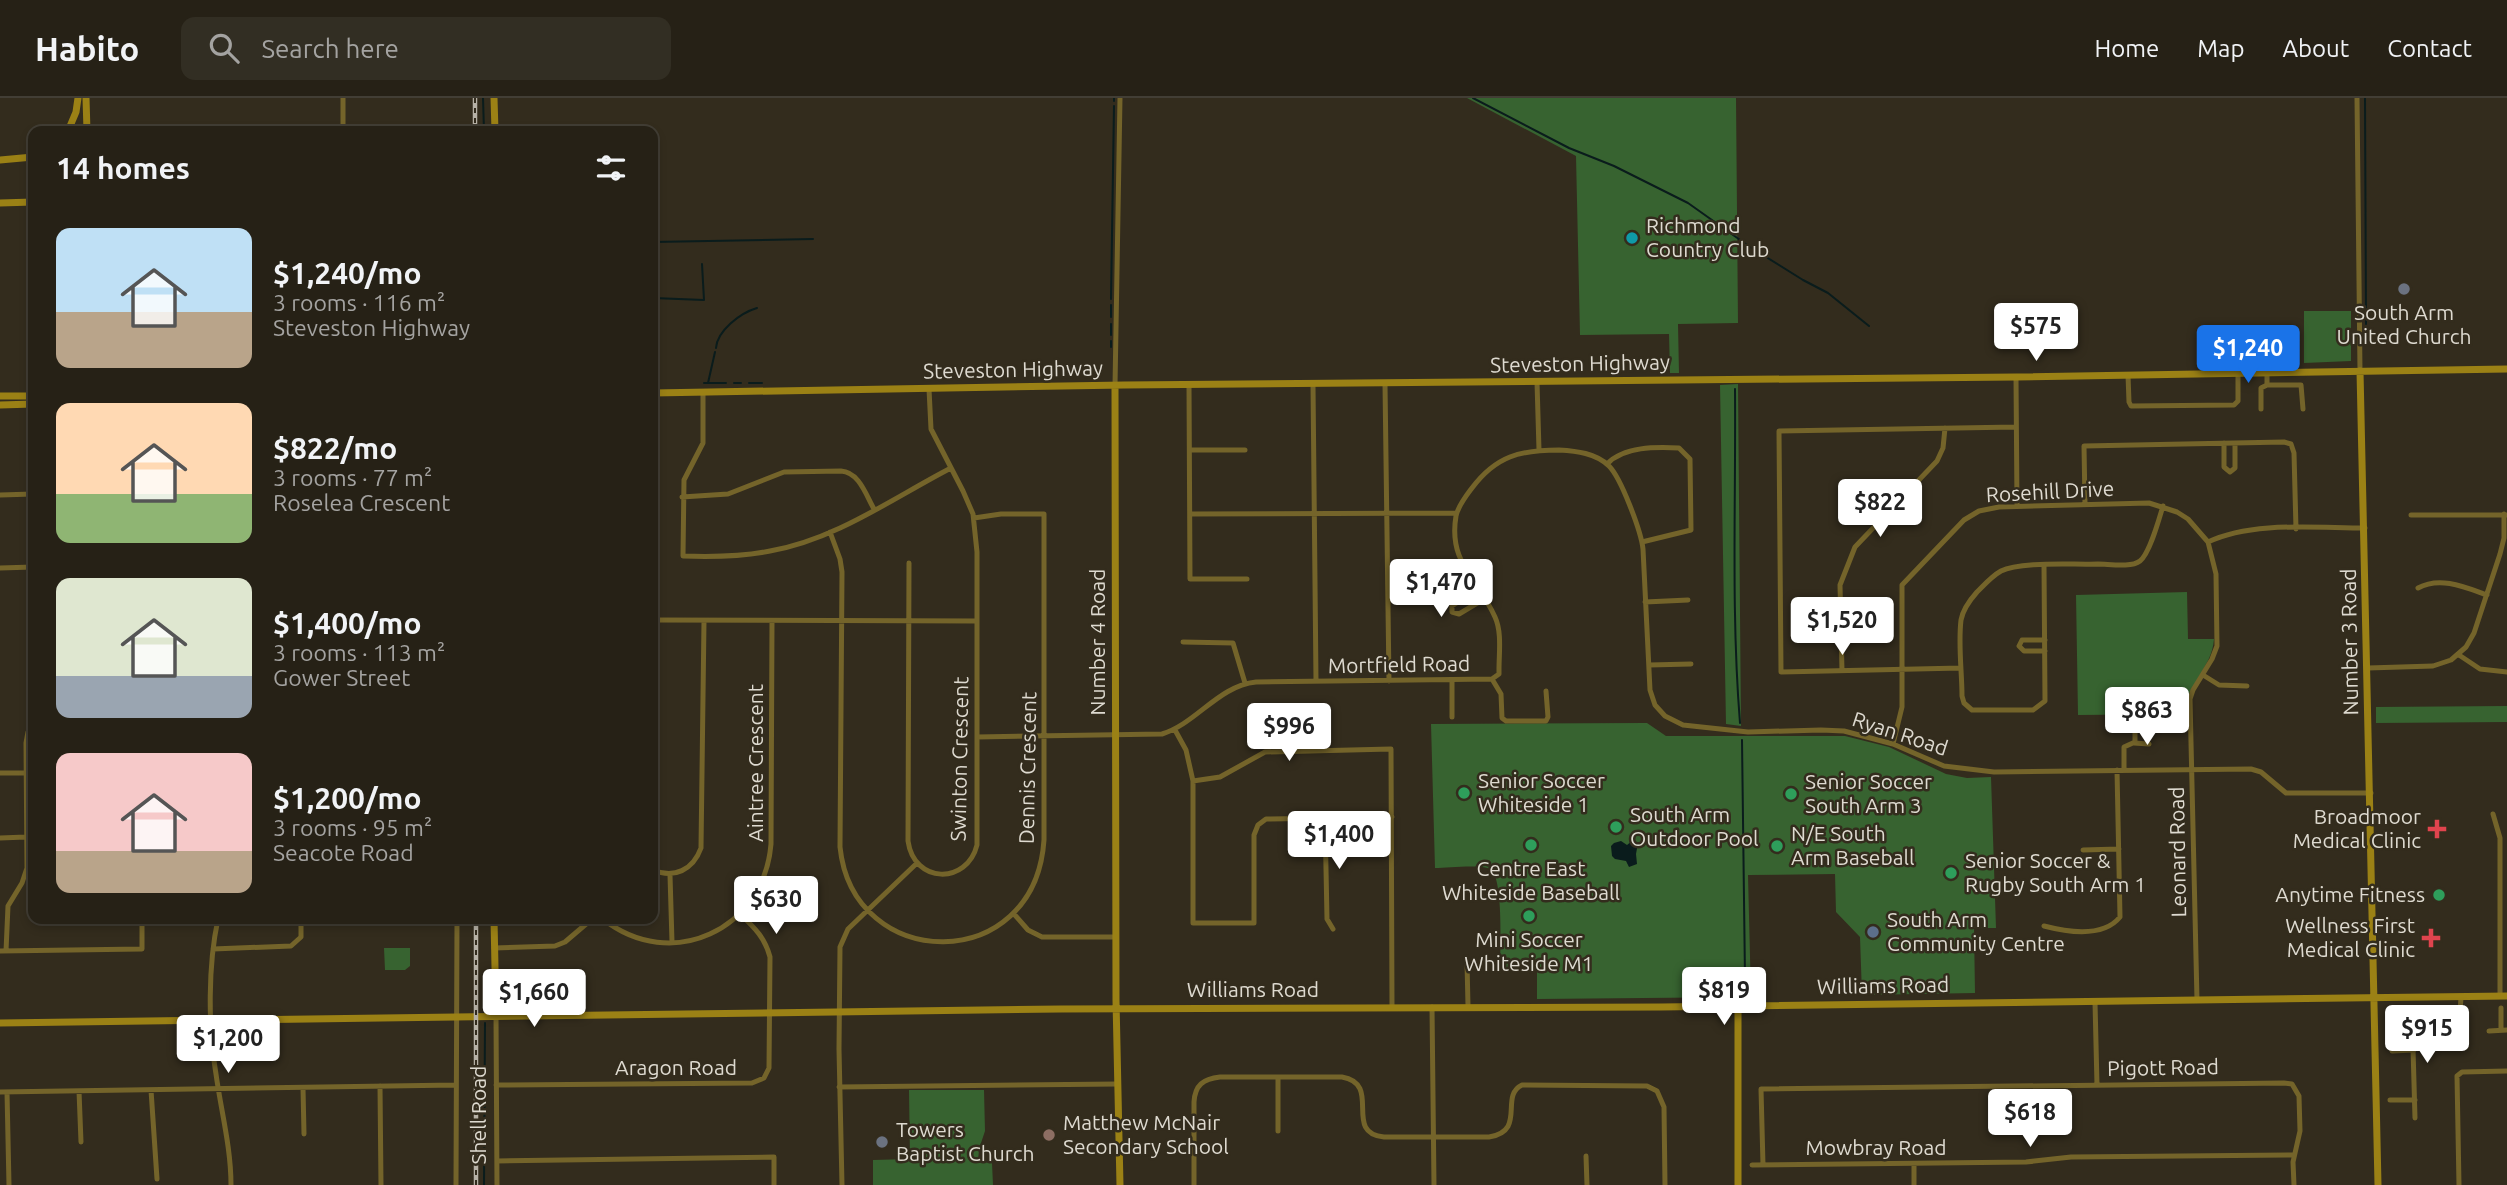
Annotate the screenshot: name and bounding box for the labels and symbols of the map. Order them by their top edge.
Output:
place label: Richmond Country Club [1646,213,1769,261]
marker: Richmond Country Club [1624,230,1640,246]
marker: South Arm United Church [2396,281,2412,297]
place label: South Arm United Church [2337,300,2471,348]
pin: $575 [1995,303,2077,363]
pin: $1,240 [2191,326,2305,385]
street label: Steveston Highway [1490,349,1670,377]
street label: Steveston Highway [923,355,1103,383]
street label: Rosehill Drive [1985,476,2115,506]
pin: $822 [1839,480,1921,539]
pin: $1,470 [1384,560,1498,619]
street label: Number 3 Road [2336,568,2362,716]
street label: Number 4 Road [1085,569,1109,715]
pin: $1,520 [1785,598,1899,657]
street label: Mortfield Road [1328,651,1470,677]
street label: Swinton Crescent [946,676,972,842]
street label: Aintree Crescent [743,684,767,842]
pin: $863 [2106,688,2188,747]
street label: Dennis Crescent [1014,692,1040,844]
pin: $996 [1248,704,1330,763]
street label: Ryan Road [1849,706,1951,760]
place label: Senior Soccer Whiteside 1 [1478,768,1605,816]
place label: Senior Soccer South Arm 3 [1805,769,1932,817]
marker: Senior Soccer Whiteside 1 [1456,785,1472,801]
marker: Senior Soccer South Arm 3 [1783,786,1799,802]
street label: Leonard Road [2164,786,2190,918]
place label: South Arm Outdoor Pool [1630,802,1759,850]
place label: Broadmoor Medical Clinic [2293,804,2421,852]
pin: $1,400 [1282,812,1396,871]
marker: South Arm Outdoor Pool [1608,819,1624,835]
marker: Broadmoor Medical Clinic [2427,819,2447,839]
place label: N/E South Arm Baseball [1791,821,1914,869]
marker: Centre East Whiteside Baseball [1523,837,1539,853]
marker: N/E South Arm Baseball [1769,838,1785,854]
place label: Senior Soccer & Rugby South Arm 1 [1965,848,2146,896]
place label: Centre East Whiteside Baseball [1442,856,1620,904]
marker: Senior Soccer & Rugby South Arm 1 [1943,865,1959,881]
pin: $630 [735,876,817,936]
place label: Anytime Fitness [2275,882,2425,906]
marker: Anytime Fitness [2431,887,2447,903]
place label: South Arm Community Centre [1887,907,2065,955]
marker: Mini Soccer Whiteside M1 [1521,908,1537,924]
place label: Wellness First Medical Clinic [2285,913,2415,961]
marker: South Arm Community Centre [1865,924,1881,940]
place label: Mini Soccer Whiteside M1 [1464,927,1594,975]
marker: Wellness First Medical Clinic [2421,928,2441,948]
pin: $819 [1683,968,1765,1027]
pin: $1,660 [477,970,591,1029]
street label: Williams Road [1817,972,1949,998]
street label: Williams Road [1187,977,1319,1001]
pin: $915 [2386,1006,2468,1065]
pin: $1,200 [171,1016,285,1075]
street label: Pigott Road [2107,1054,2219,1080]
street label: Aragon Road [615,1055,737,1079]
street label: Shell Road [466,1066,490,1164]
pin: $618 [1989,1090,2071,1149]
place label: Matthew McNair Secondary School [1063,1110,1229,1158]
place label: Towers Baptist Church [896,1117,1035,1165]
marker: Matthew McNair Secondary School [1041,1127,1057,1143]
marker: Towers Baptist Church [874,1134,890,1150]
street label: Mowbray Road [1805,1135,1947,1159]

